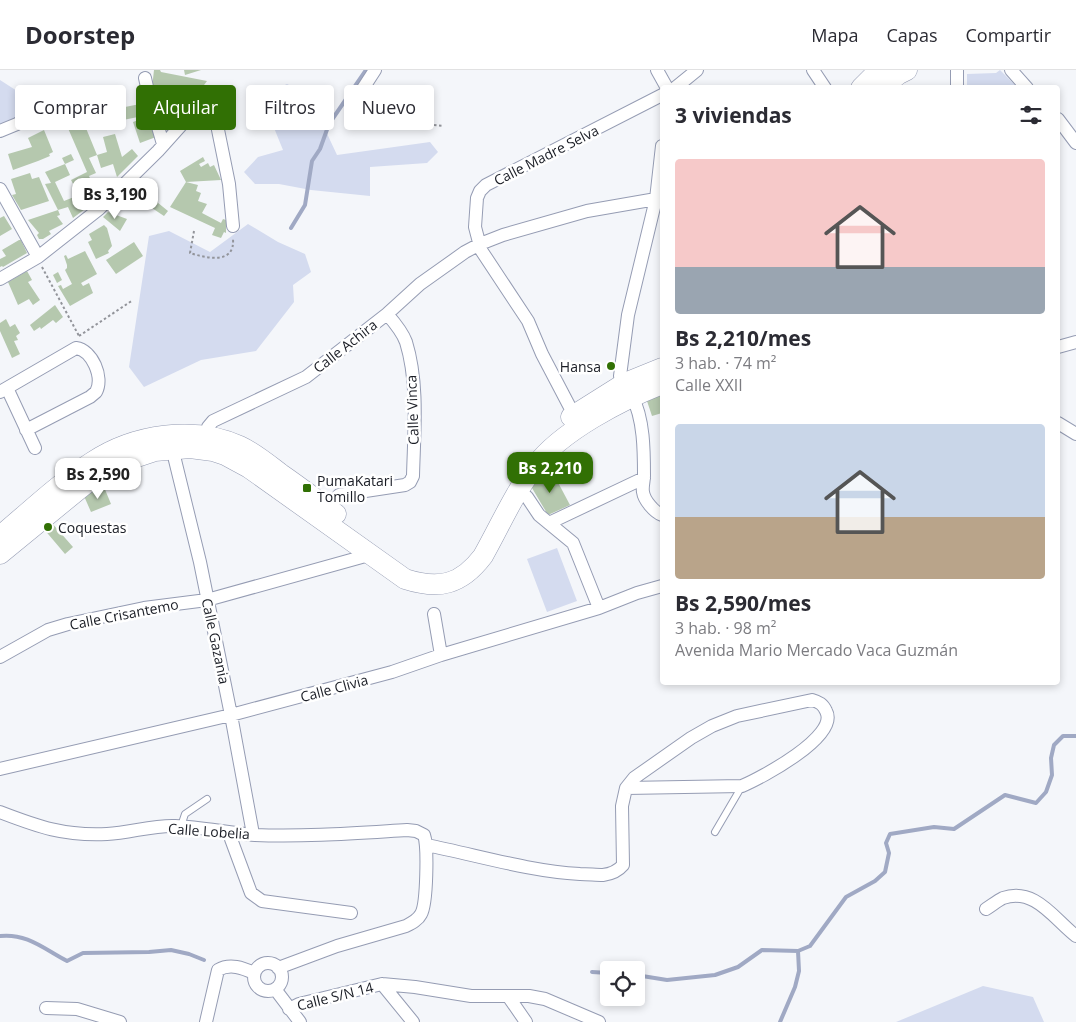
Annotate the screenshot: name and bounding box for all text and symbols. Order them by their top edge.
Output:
text: Doorstep [25,18,135,51]
text: Mapa [811,23,859,47]
text: Capas [887,23,937,47]
text: Compartir [965,23,1051,47]
chip: Comprar [15,85,126,130]
chip: Alquilar [136,85,236,130]
chip: Filtros [246,85,334,130]
chip: Nuevo [344,85,434,130]
text: 3 viviendas [675,101,792,129]
icon: filters [1017,101,1045,129]
street label: Calle Madre Selva [490,120,602,190]
pin: Bs 3,190 [63,178,167,220]
text: Bs 3,190 [83,183,147,205]
icon: home [815,192,905,282]
street label: Calle Achira [309,315,381,377]
text: Bs 2,210/mes [675,324,811,352]
text: 3 hab. · 74 m² [675,352,776,374]
place label: Hansa [560,357,601,376]
marker: Hansa [605,360,617,372]
text: Calle XXII [675,374,743,396]
street label: Calle Vinca [401,375,423,445]
pin: Bs 2,210 [498,452,602,494]
text: Bs 2,210 [518,457,582,479]
icon: home [815,457,905,547]
pin: Bs 2,590 [46,458,150,500]
text: Bs 2,590 [66,463,130,485]
place label: PumaKatari Tomillo [317,471,393,506]
marker: PumaKatari Tomillo [301,482,313,494]
place label: Coquestas [58,518,127,537]
marker: Coquestas [42,521,54,533]
text: Bs 2,590/mes [675,589,811,617]
street label: Calle Crisantemo [68,594,180,634]
street label: Calle Gazania [198,596,234,686]
text: 3 hab. · 98 m² [675,617,776,639]
text: Avenida Mario Mercado Vaca Guzmán [675,639,958,661]
street label: Calle Clivia [298,670,370,706]
street label: Calle Lobelia [167,819,251,843]
map controls [600,961,645,1006]
button: locate [600,961,645,1006]
street label: Calle S/N 14 [295,977,375,1015]

